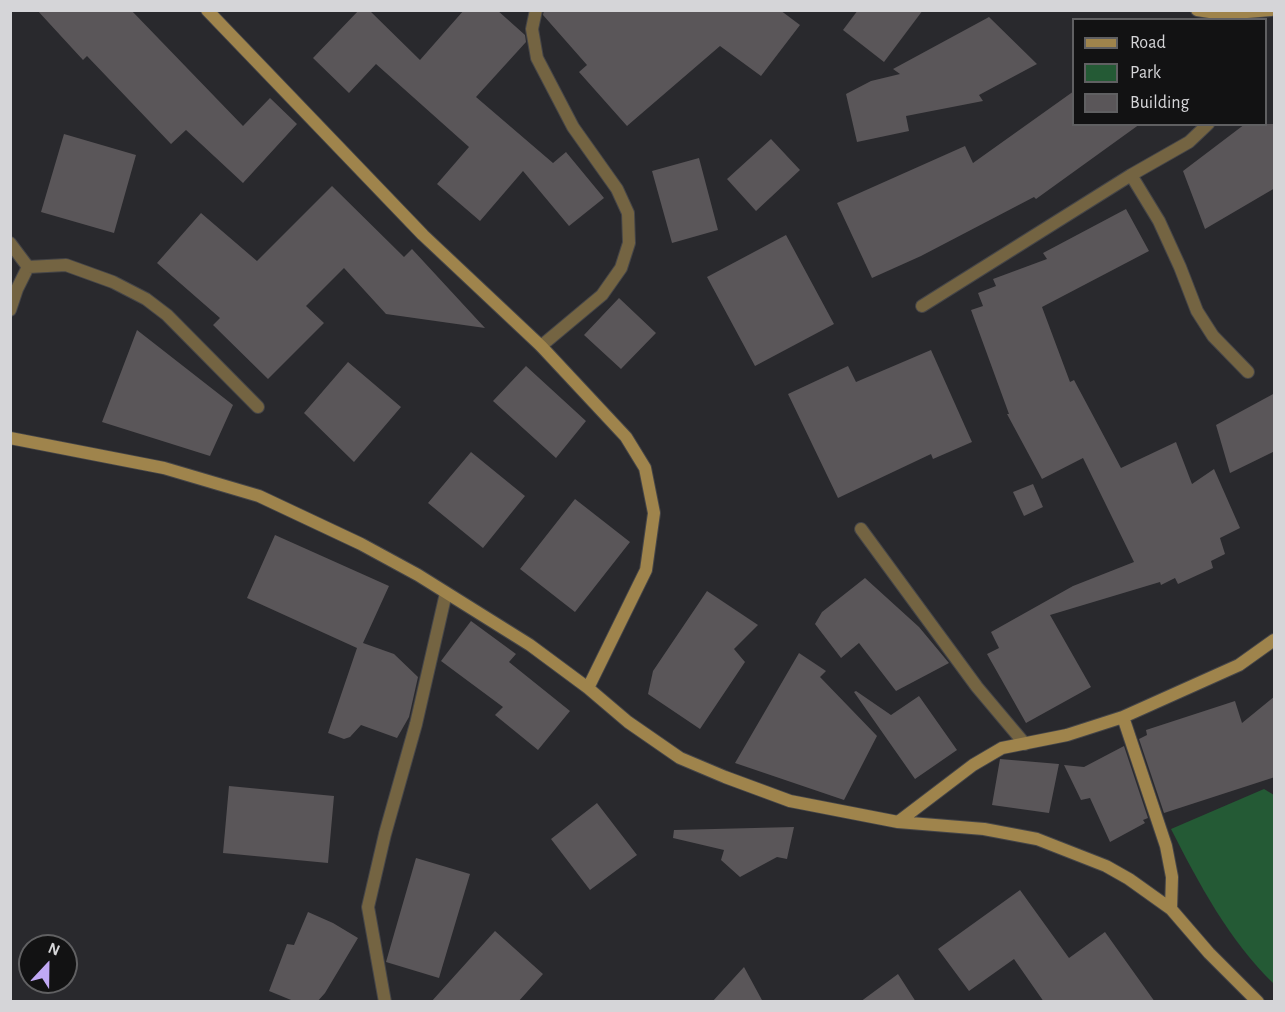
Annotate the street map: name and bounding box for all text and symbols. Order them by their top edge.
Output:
legend [1072,18,1267,126]
text: Road [1130,34,1166,52]
text: Park [1130,64,1161,82]
text: Building [1130,94,1189,112]
north arrow [18,934,78,994]
text: N [46,940,62,959]

